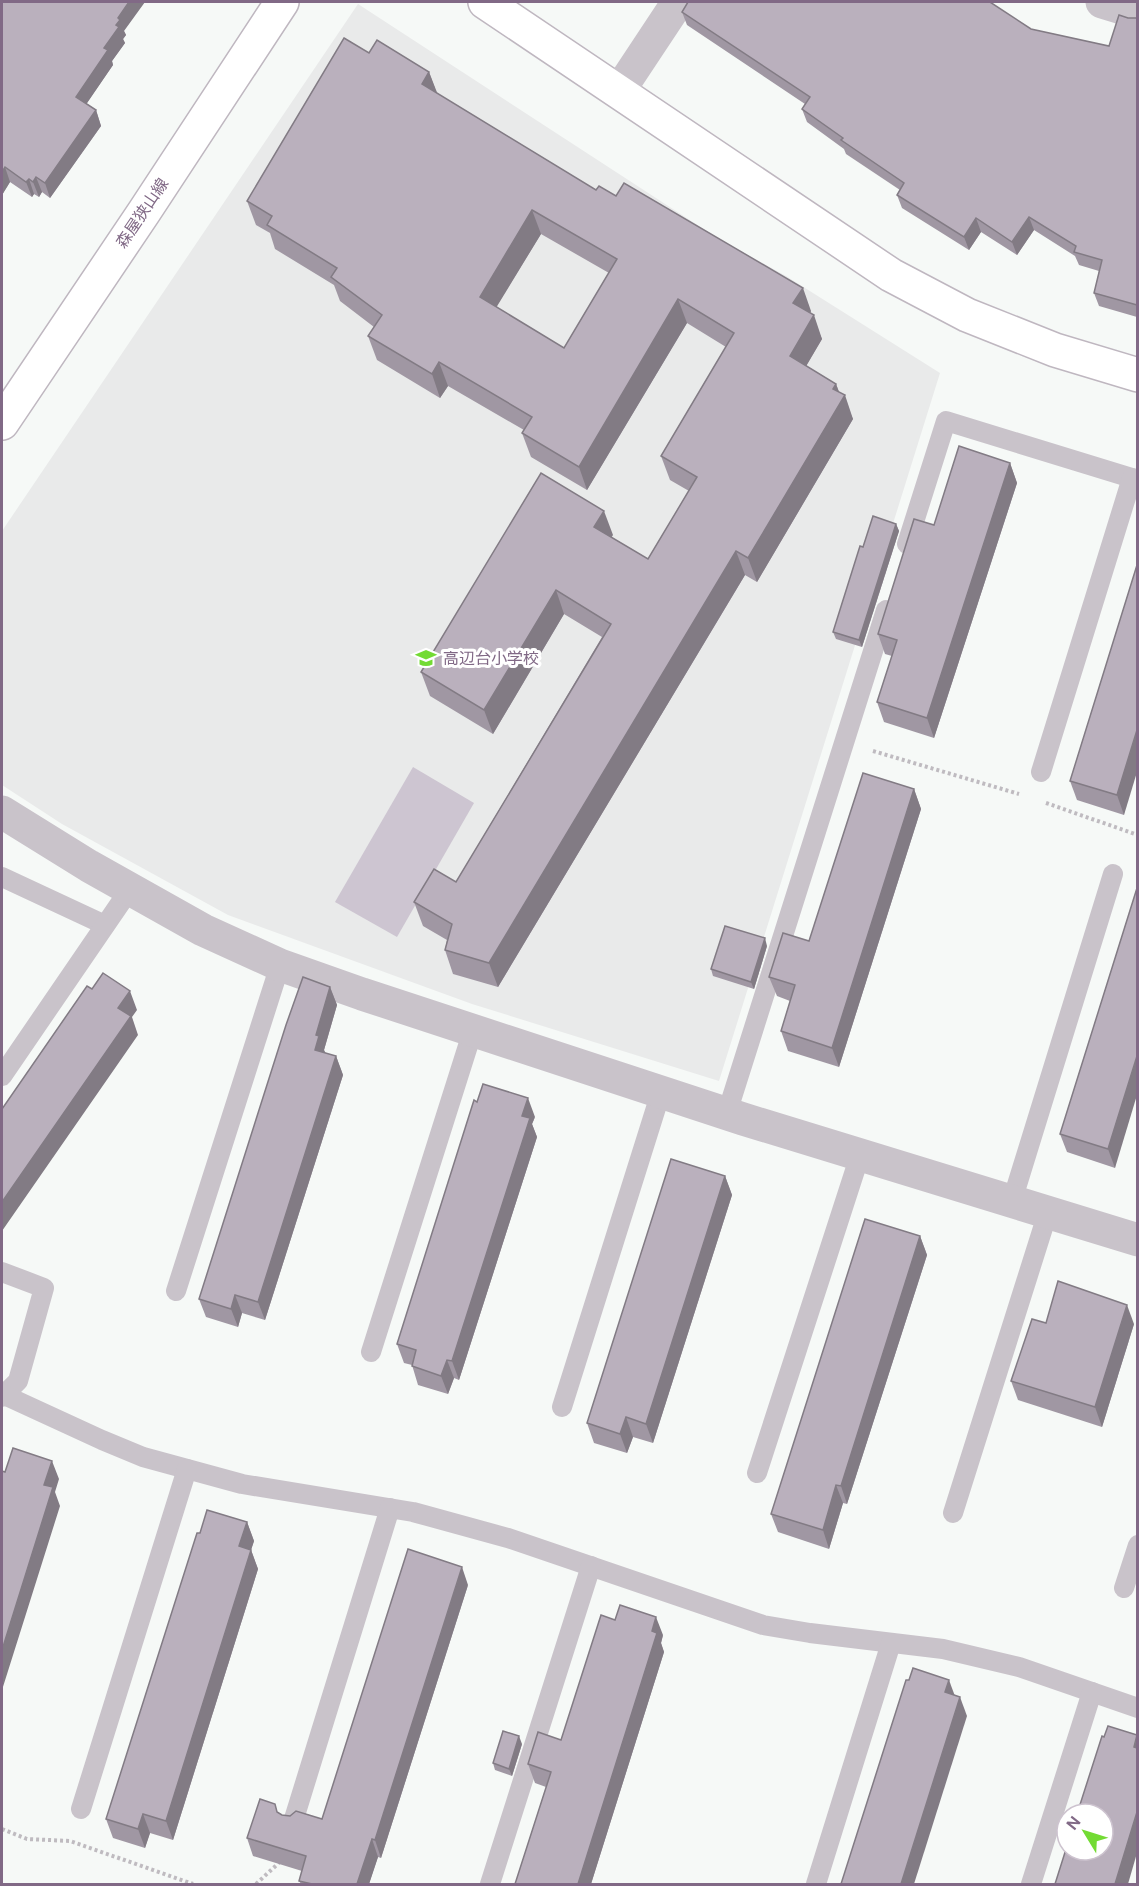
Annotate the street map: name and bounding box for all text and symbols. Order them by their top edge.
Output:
street label: 森屋狭山線 [111,174,173,252]
school or university icon: 高辺台小学校 [414,646,438,670]
place label: 高辺台小学校 [443,648,539,669]
north arrow [1055,1802,1115,1862]
text: N [1062,1812,1085,1834]

